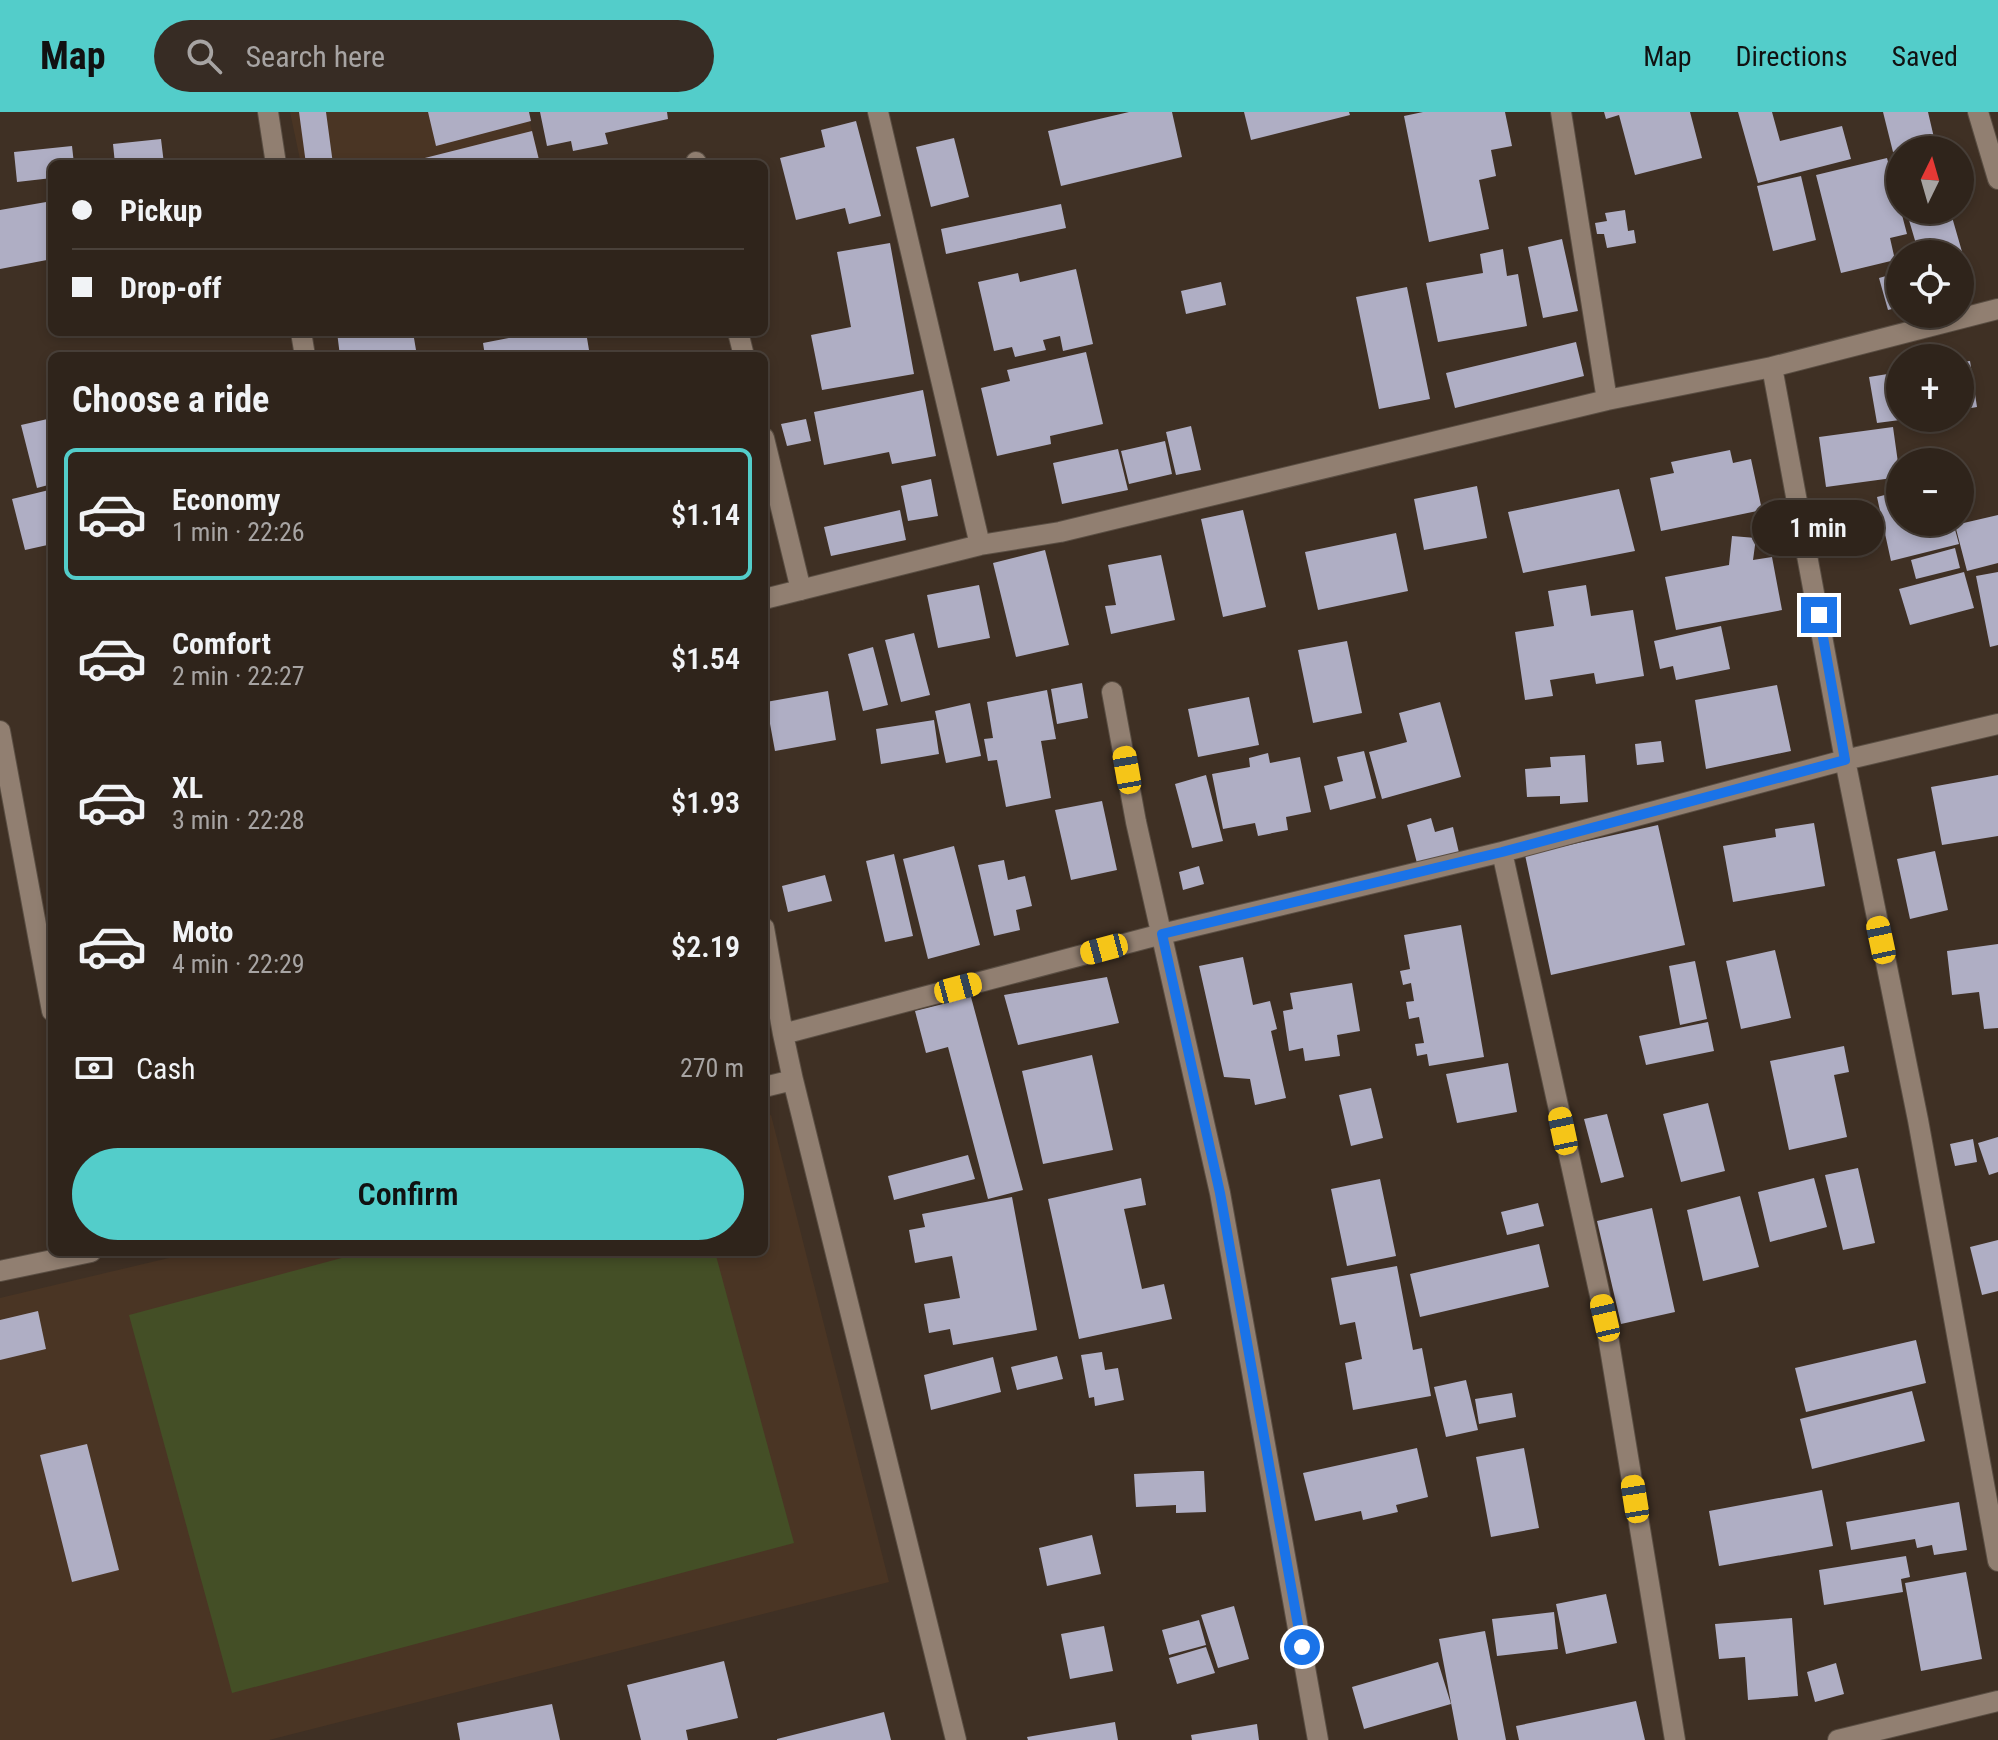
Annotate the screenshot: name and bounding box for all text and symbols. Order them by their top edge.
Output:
search box [154,20,714,92]
text: Map [40,34,106,78]
icon: search [182,34,226,78]
text: Search here [246,39,385,74]
text: Map [1643,40,1692,73]
text: Directions [1736,40,1847,73]
text: Saved [1891,40,1958,73]
north arrow [1886,136,1974,224]
map controls [1886,136,1974,536]
text: Pickup [120,193,202,228]
button: locate [1886,240,1974,328]
text: Drop-off [120,270,222,305]
button: + [1886,344,1974,432]
text: Choose a ride [72,379,269,421]
button: − [1886,448,1974,536]
icon: car [76,478,148,550]
text: Economy [172,482,280,517]
text: $1.14 [671,497,740,532]
callout: 1 min [1753,499,1885,555]
text: 1 min [1789,513,1847,543]
text: 1 min · 22:26 [172,517,305,547]
route end [1801,597,1837,633]
icon: car [76,622,148,694]
text: Comfort [172,626,271,661]
text: $1.54 [671,641,740,676]
text: 2 min · 22:27 [172,661,305,691]
car [1111,744,1143,796]
icon: car [76,766,148,838]
text: XL [172,770,203,805]
text: $1.93 [671,785,740,820]
text: 3 min · 22:28 [172,805,305,835]
icon: car [76,910,148,982]
text: Moto [172,914,233,949]
car [1864,914,1898,966]
text: $2.19 [671,929,740,964]
car [1078,931,1130,967]
text: 4 min · 22:29 [172,949,305,979]
car [932,970,984,1006]
icon: cash [72,1046,116,1090]
text: Cash [136,1051,196,1086]
text: 270 m [680,1053,744,1083]
car [1546,1105,1580,1157]
button: Confirm [72,1148,744,1240]
car [1588,1292,1622,1344]
car [1619,1473,1651,1525]
route start [1284,1629,1320,1665]

